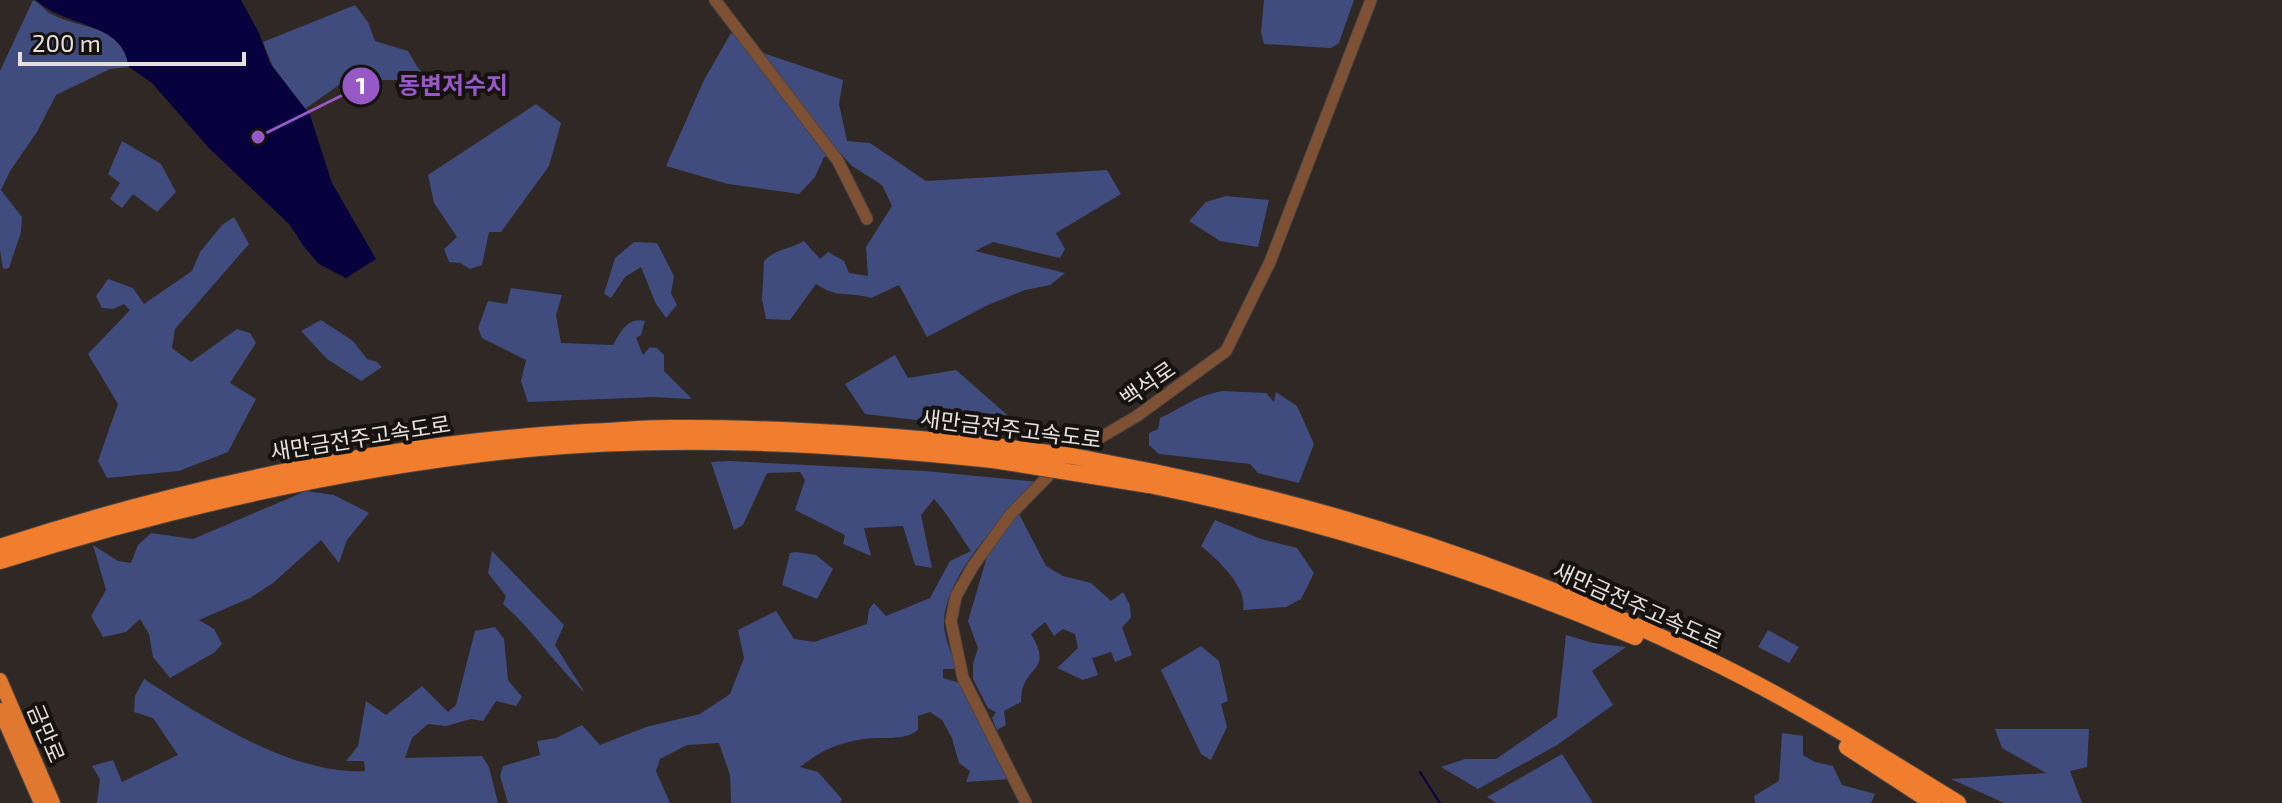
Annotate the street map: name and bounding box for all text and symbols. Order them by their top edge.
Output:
scale bar [20,16,244,66]
text: 200 m [32,28,101,57]
callout: 동변저수지 [341,62,524,110]
text: 1 [356,70,366,99]
text: 동변저수지 [398,70,508,99]
street label: 백석로 [1115,355,1179,411]
street label: 새만금전주고속도로 [919,404,1103,452]
street label: 새만금전주고속도로 [268,410,452,464]
street label: 새만금전주고속도로 [1550,556,1726,654]
street label: 금만로 [23,700,71,766]

